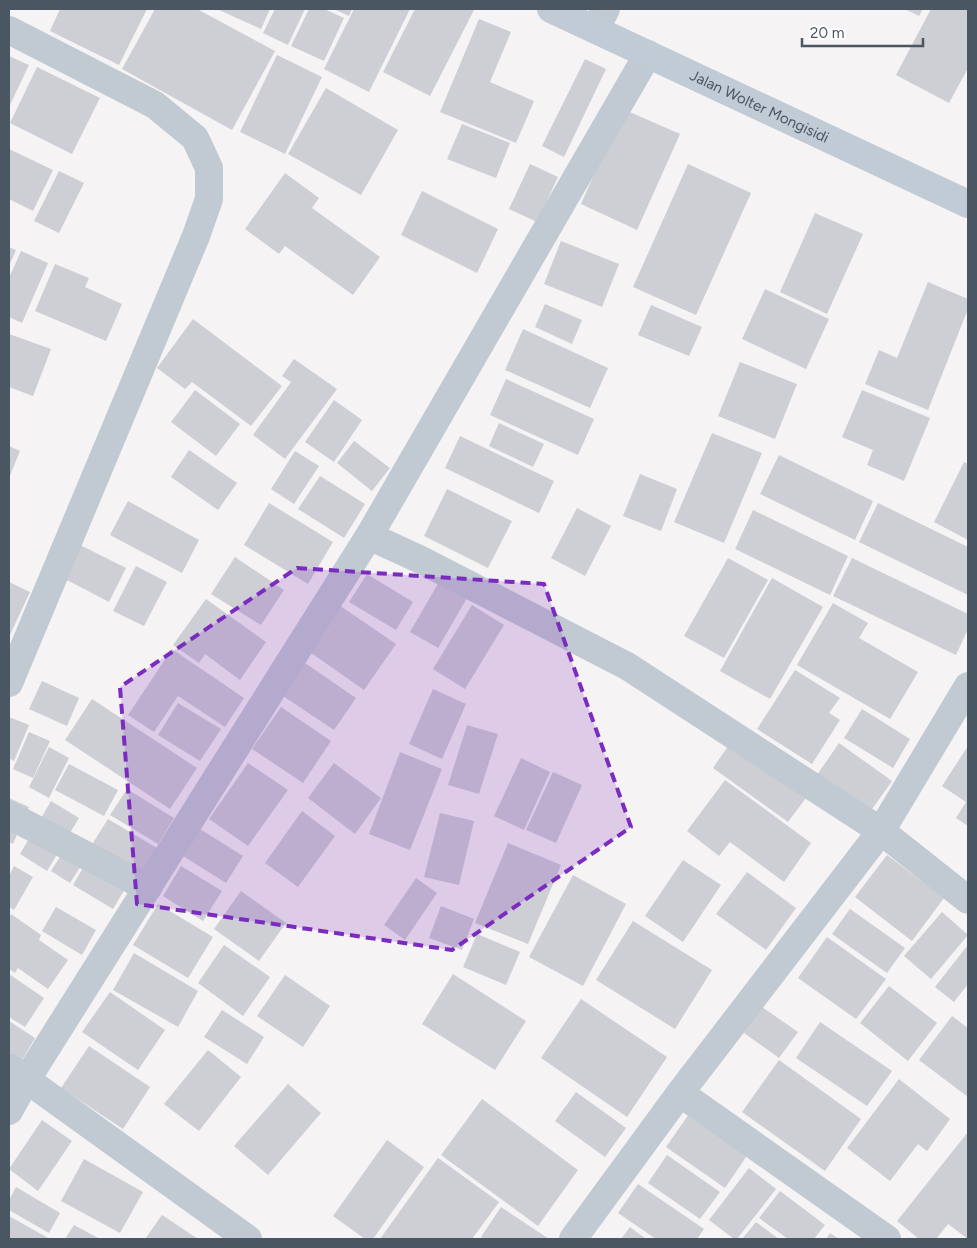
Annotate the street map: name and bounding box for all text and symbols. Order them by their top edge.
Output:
scale bar [802,15,923,47]
text: 20 m [810,24,844,42]
street label: Jalan Wolter Mongisidi [687,66,832,147]

